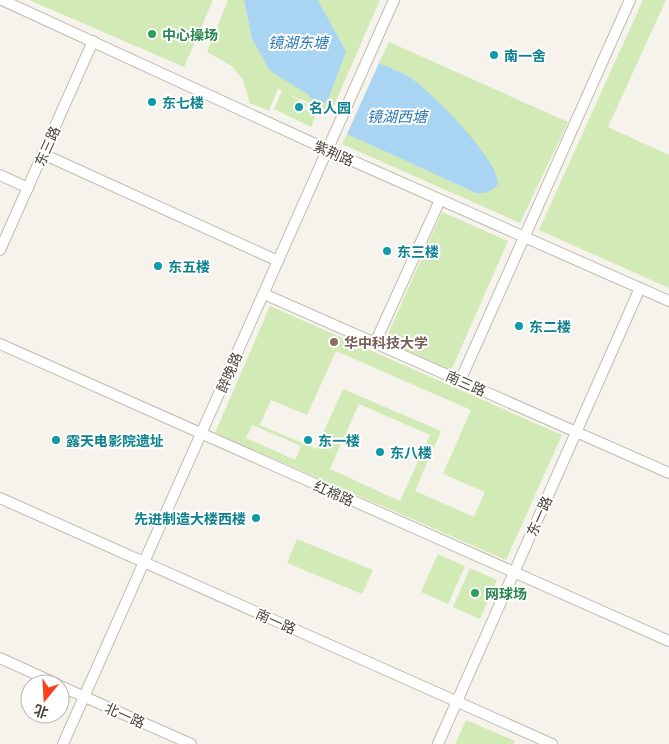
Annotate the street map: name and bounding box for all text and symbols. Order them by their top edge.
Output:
place label: 中心操场 [162,26,218,43]
marker: 中心操场 [146,28,158,40]
water label: 镜湖东塘 [268,33,331,51]
place label: 南一舍 [504,47,546,64]
marker: 南一舍 [488,49,500,61]
place label: 东七楼 [162,94,204,111]
marker: 东七楼 [146,96,158,108]
place label: 名人园 [309,99,351,116]
marker: 名人园 [293,101,305,113]
water label: 镜湖西塘 [367,107,430,125]
street label: 东三路 [31,123,63,169]
street label: 紫荆路 [311,137,357,169]
place label: 东三楼 [397,243,439,260]
marker: 东三楼 [381,245,393,257]
place label: 东五楼 [168,258,210,275]
marker: 东五楼 [152,260,164,272]
place label: 东二楼 [529,318,571,335]
marker: 东二楼 [513,320,525,332]
place label: 华中科技大学 [344,334,428,351]
marker: 华中科技大学 [328,336,340,348]
street label: 醉晚路 [213,349,245,395]
street label: 南三路 [443,367,489,399]
place label: 露天电影院遗址 [66,432,164,449]
place label: 东一楼 [318,432,360,449]
marker: 露天电影院遗址 [50,434,62,446]
marker: 东一楼 [302,434,314,446]
place label: 东八楼 [390,444,432,461]
marker: 东八楼 [374,446,386,458]
street label: 红棉路 [311,477,357,509]
street label: 东一路 [523,493,555,539]
place label: 先进制造大楼西楼 [134,510,246,527]
marker: 先进制造大楼西楼 [250,512,262,524]
place label: 网球场 [485,585,527,602]
marker: 网球场 [469,587,481,599]
street label: 南一路 [253,605,299,637]
north arrow [20,674,70,724]
street label: 北一路 [102,699,148,731]
text: 北 [32,702,50,722]

